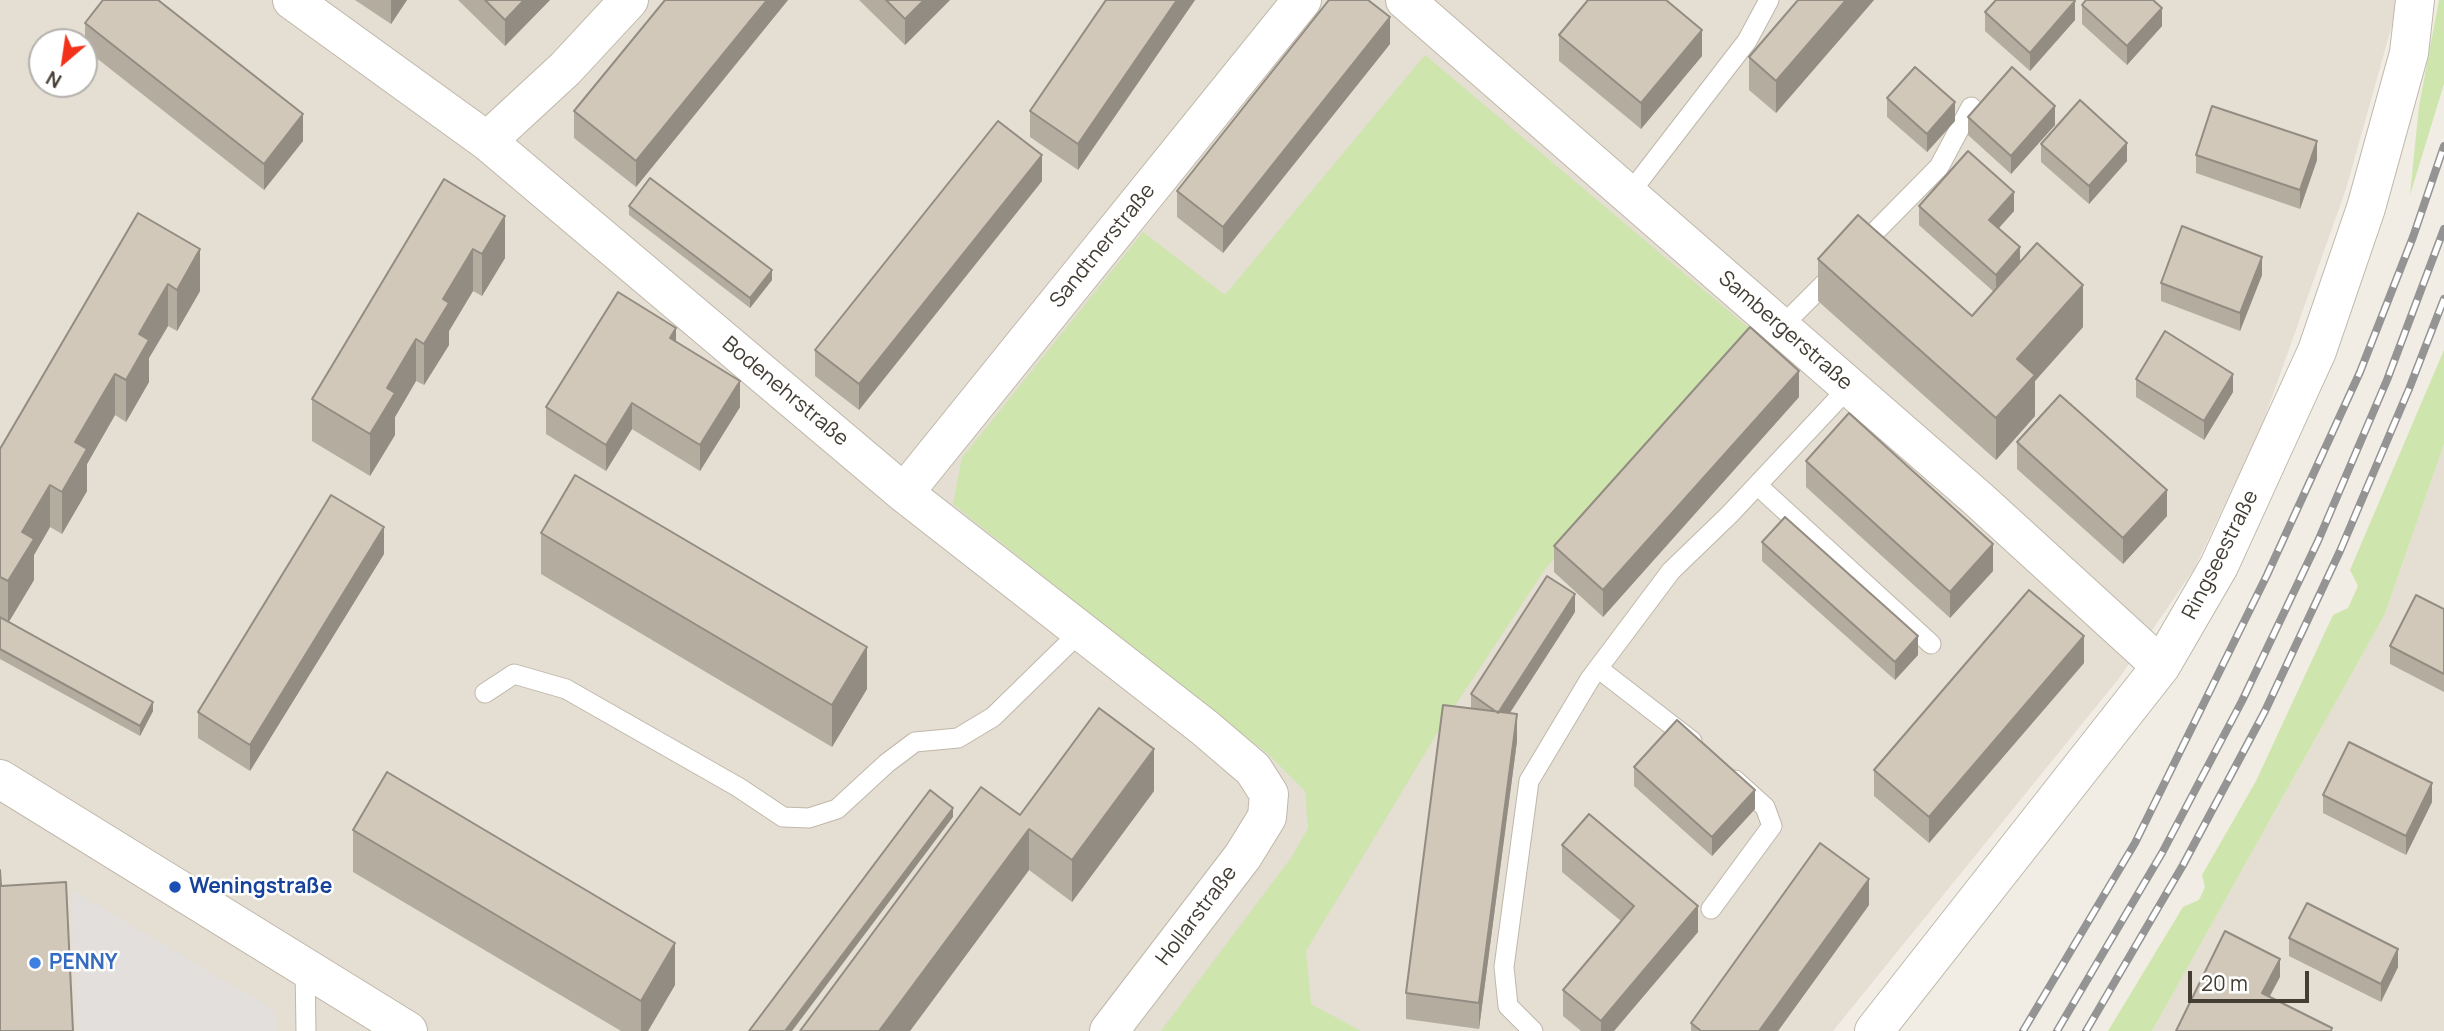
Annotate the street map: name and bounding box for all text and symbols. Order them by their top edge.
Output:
north arrow [28,28,98,98]
text: N [42,65,66,94]
street label: Sandtnerstraße [1045,179,1161,313]
street label: Sambergerstraße [1713,266,1857,396]
street label: Bodenehrstraße [717,332,853,452]
street label: Ringseestraße [2178,486,2264,624]
street label: Hollarstraße [1151,861,1243,971]
place label: Weningstraße [189,874,332,900]
marker: Weningstraße [167,879,183,895]
place label: PENNY [49,950,118,976]
marker: PENNY [27,955,43,971]
scale bar [2192,958,2313,1002]
text: 20 m [2201,969,2248,997]

